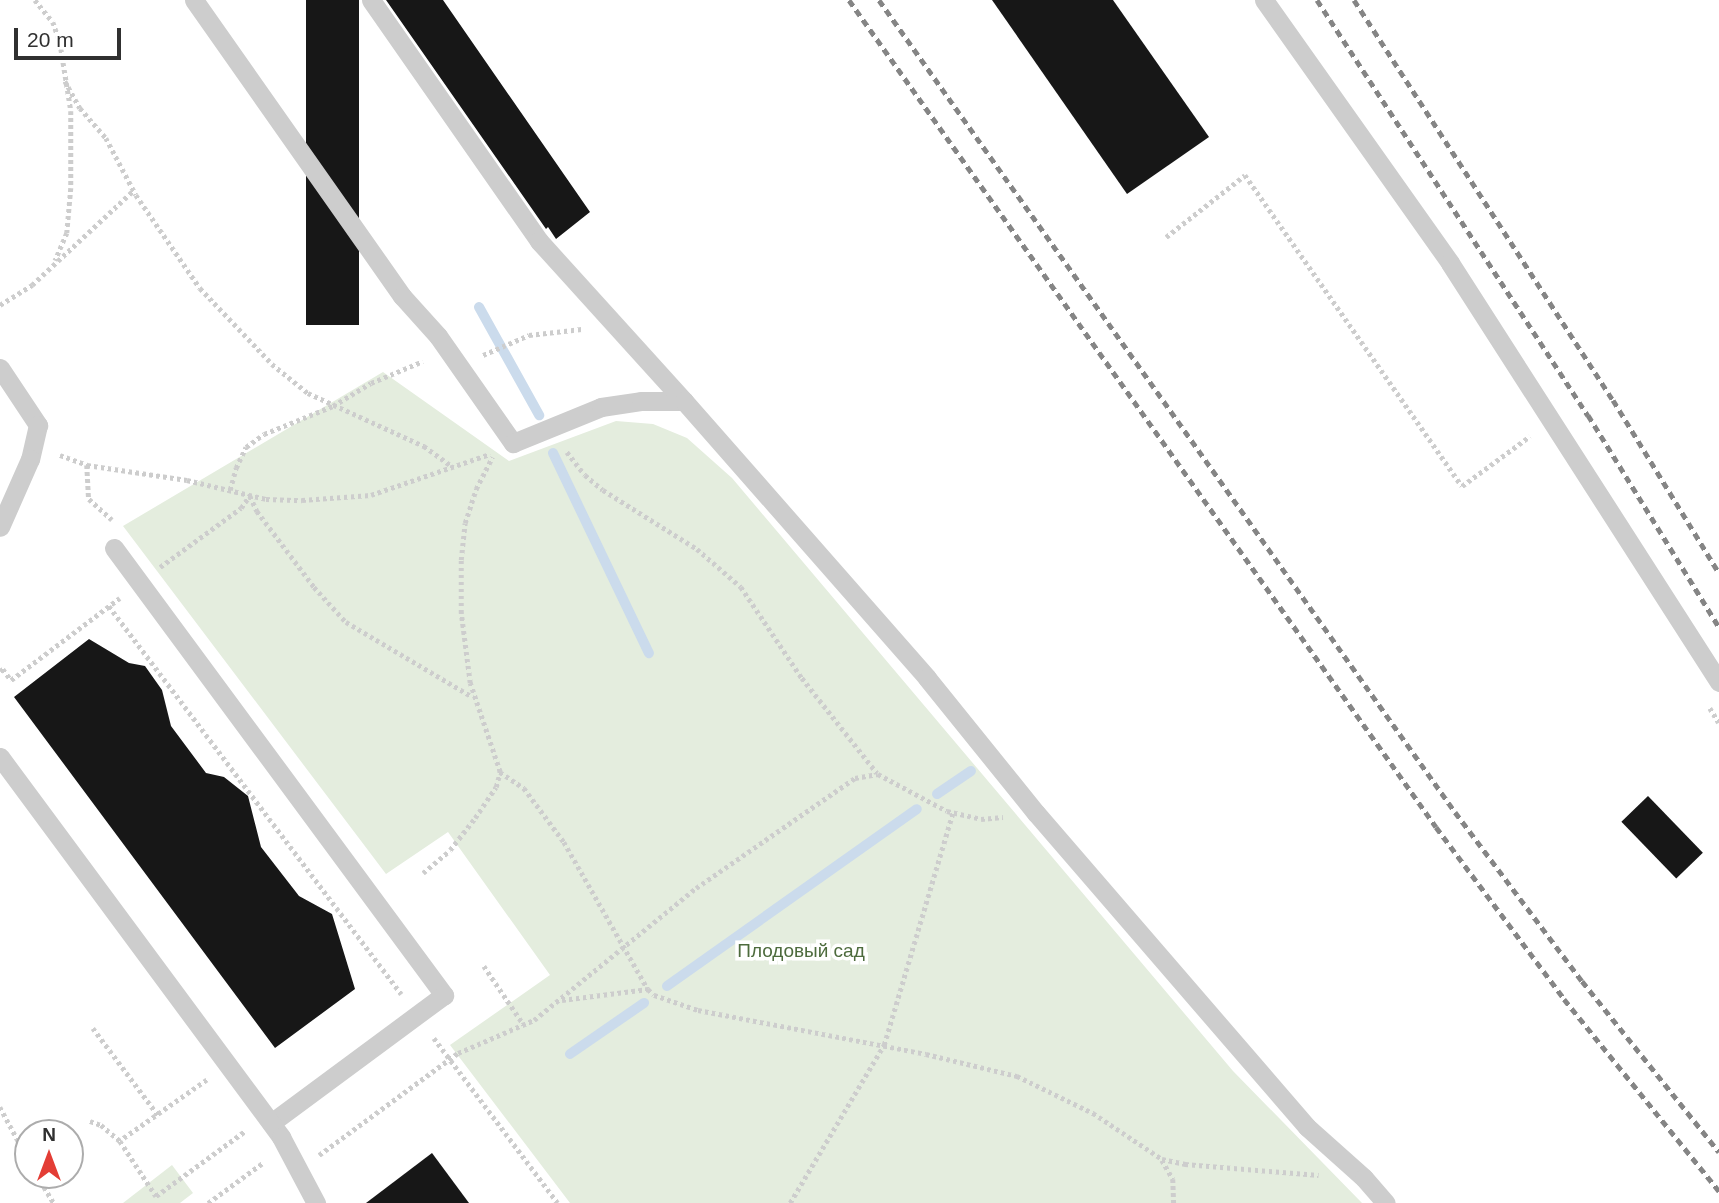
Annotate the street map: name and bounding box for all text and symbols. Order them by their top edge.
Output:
scale bar [18,14,124,58]
text: 20 m [27,28,74,51]
park label: Плодовый сад [737,940,865,962]
north arrow [14,1119,84,1189]
text: N [42,1124,56,1145]

